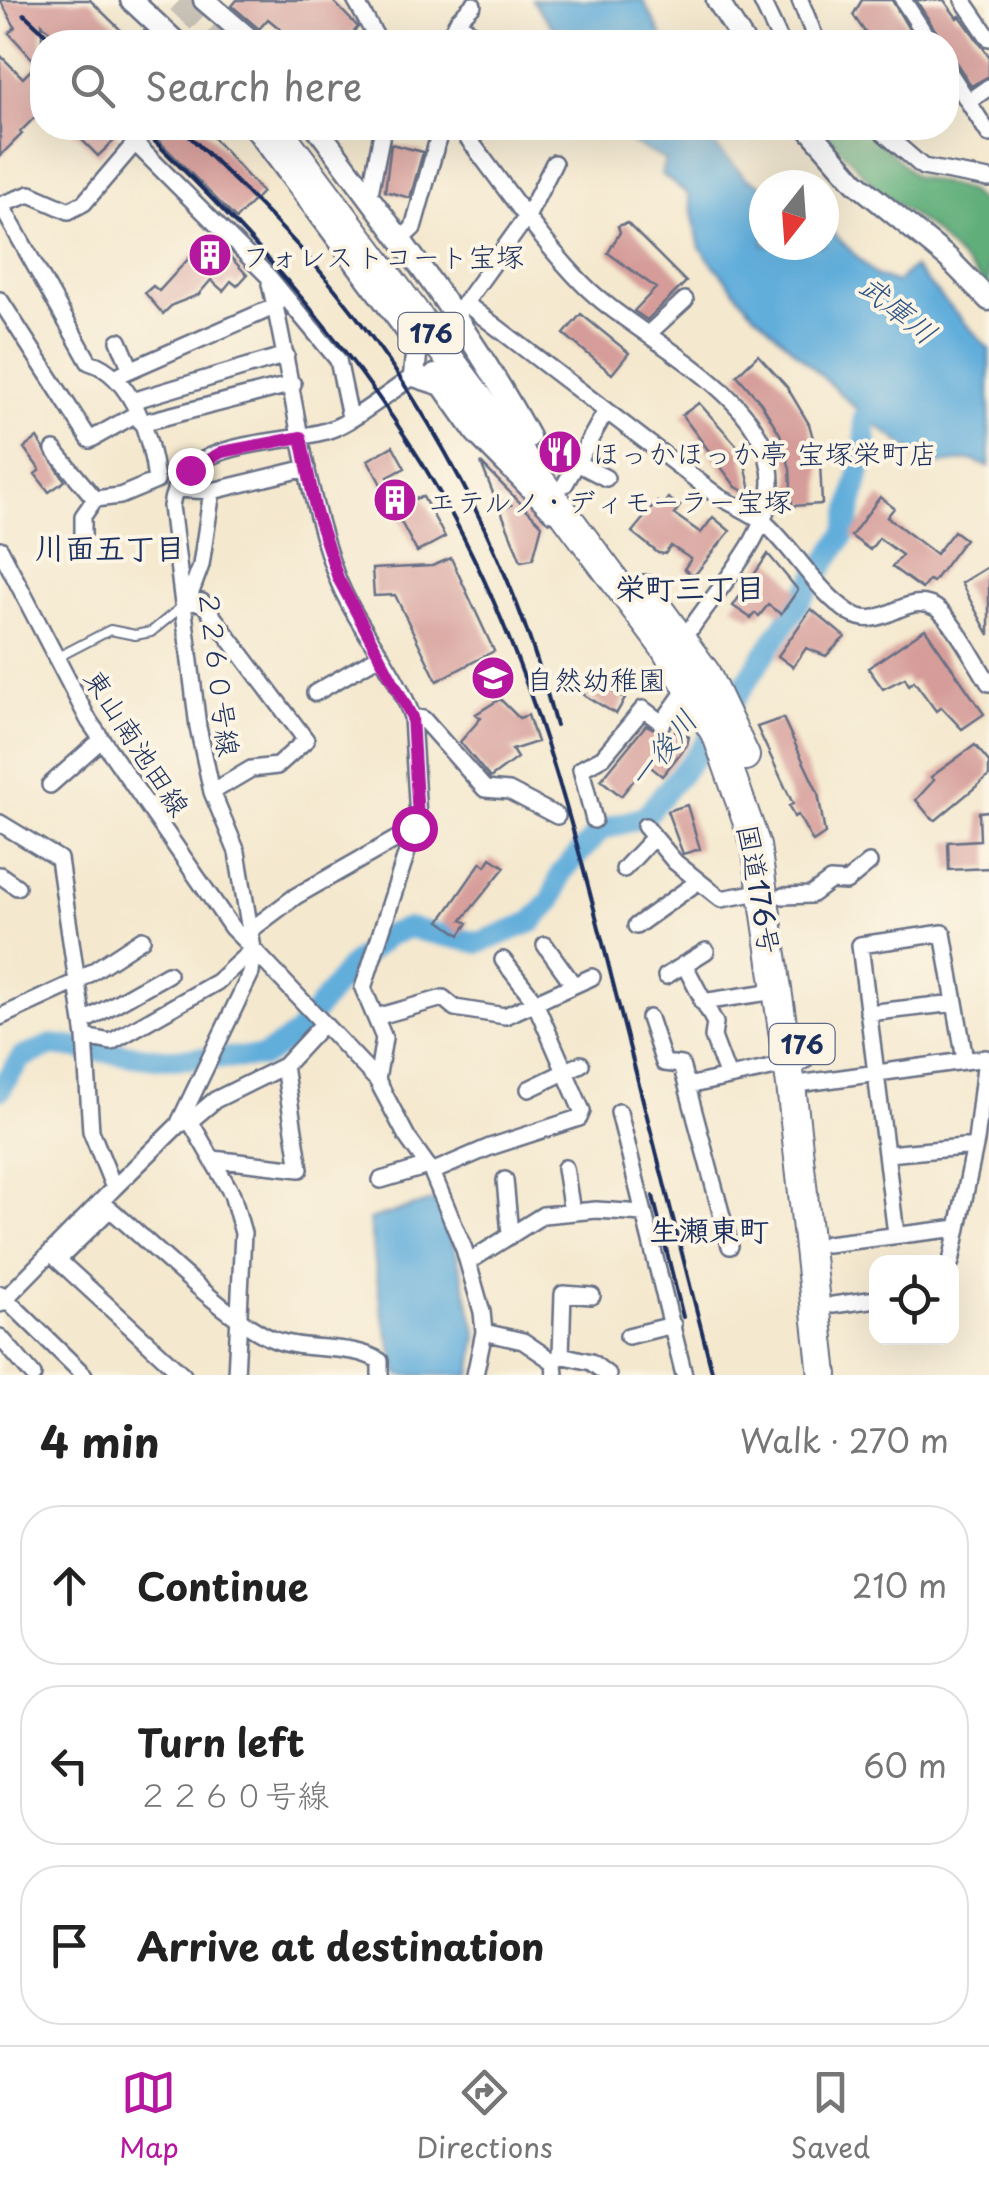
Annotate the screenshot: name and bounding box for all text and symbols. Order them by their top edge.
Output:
search box [30,30,959,140]
text: Search here [145,57,362,114]
icon: search [65,58,120,113]
north arrow [749,170,839,260]
building icon: フォレストコート宝塚 [187,232,233,278]
place label: フォレストコート宝塚 [242,234,524,277]
water label: 武庫川 [850,262,948,354]
road number: 176 [398,313,464,353]
restaurant icon: ほっかほっか亭 宝塚栄町店 [537,429,583,475]
place label: ほっかほっか亭 宝塚栄町店 [592,431,937,474]
route end [168,448,214,494]
building icon: エテルノ・ディモーラー宝塚 [372,477,418,523]
place label: エテルノ・ディモーラー宝塚 [428,479,792,522]
district label: 川面五丁目 [35,524,185,569]
district label: 栄町三丁目 [615,564,765,609]
street label: ２２６０号線 [188,587,252,759]
school or university icon: 自然幼稚園 [470,655,516,701]
place label: 自然幼稚園 [526,657,666,700]
street label: 東山南池田線 [74,660,202,824]
water label: 一後川 [615,699,707,797]
route start [392,806,438,852]
street label: 国道176号 [727,821,793,957]
road number: 176 [770,1024,834,1064]
district label: 生瀬東町 [649,1206,769,1251]
map controls [869,1255,959,1345]
button: locate [869,1255,959,1345]
text: 4 min [40,1409,160,1472]
text: Walk · 270 m [740,1416,949,1464]
text: Continue [137,1557,308,1614]
icon: ahead [42,1558,97,1613]
text: 210 m [852,1561,947,1609]
text: Turn left [137,1713,305,1770]
icon: left [42,1738,97,1793]
text: 60 m [863,1741,947,1789]
text: ２２６０号線 [137,1770,329,1818]
text: Arrive at destination [137,1917,545,1974]
icon: arrive [42,1918,97,1973]
tab: Map [119,2065,179,2168]
tab: Directions [417,2065,553,2168]
tab: Saved [791,2065,870,2168]

